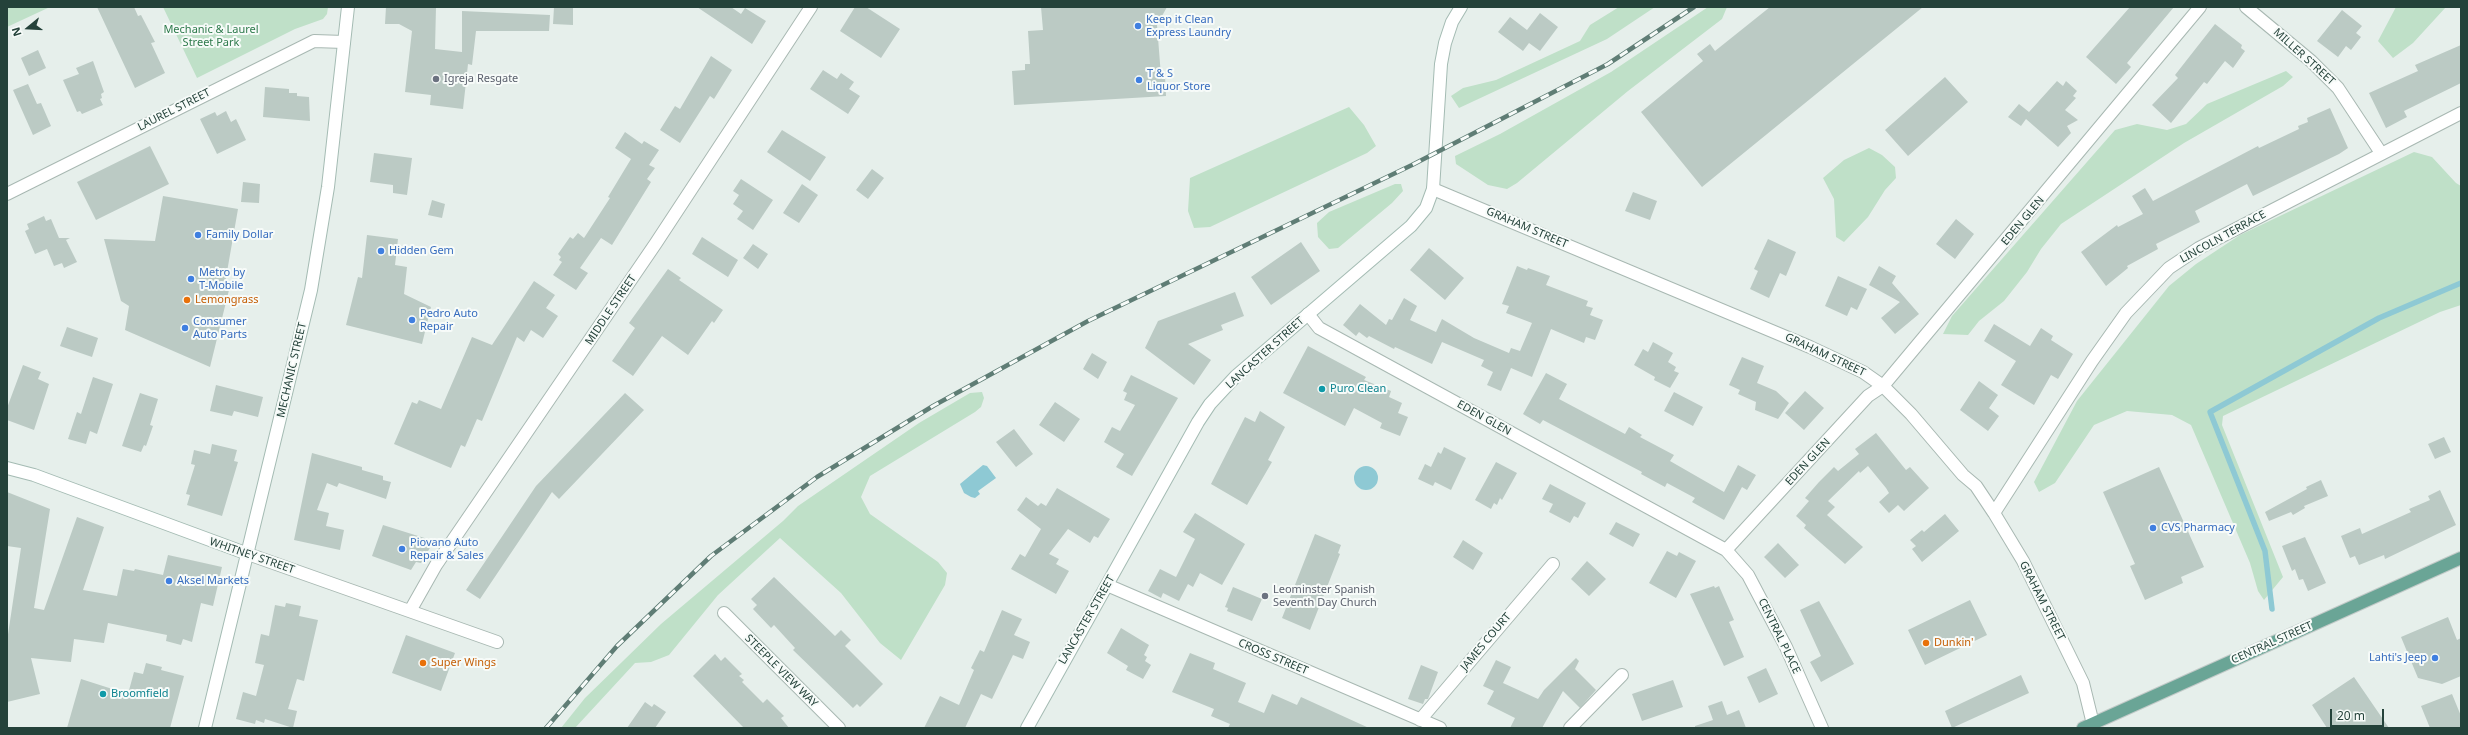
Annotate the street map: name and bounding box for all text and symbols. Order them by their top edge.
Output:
north arrow [8,8,48,48]
place label: Keep it Clean Express Laundry [1146,13,1231,39]
marker: Keep it Clean Express Laundry [1133,21,1143,31]
park label: Mechanic & Laurel Street Park [163,23,259,49]
text: N [8,25,25,38]
street label: MILLER STREET [2270,26,2338,88]
place label: T & S Liquor Store [1147,67,1210,93]
place label: Igreja Resgate [444,72,518,86]
marker: Igreja Resgate [431,74,441,84]
marker: T & S Liquor Store [1134,75,1144,85]
street label: LAUREL STREET [135,86,213,134]
street label: EDEN GLEN [1999,194,2047,248]
street label: GRAHAM STREET [1484,205,1570,251]
street label: LINCOLN TERRACE [2178,208,2268,266]
place label: Family Dollar [206,228,273,242]
marker: Family Dollar [193,230,203,240]
place label: Hidden Gem [389,244,454,258]
marker: Hidden Gem [376,246,386,256]
place label: Metro by T-Mobile [199,266,245,292]
street label: MIDDLE STREET [583,272,639,348]
marker: Metro by T-Mobile [186,274,196,284]
place label: Lemongrass [195,293,259,307]
marker: Lemongrass [182,295,192,305]
place label: Pedro Auto Repair [420,307,478,333]
street label: LANCASTER STREET [1223,314,1307,392]
place label: Consumer Auto Parts [193,315,247,341]
marker: Pedro Auto Repair [407,315,417,325]
street label: MECHANIC STREET [275,321,309,419]
marker: Consumer Auto Parts [180,323,190,333]
street label: GRAHAM STREET [1783,331,1867,379]
place label: Puro Clean [1330,382,1386,396]
marker: Puro Clean [1317,384,1327,394]
street label: EDEN GLEN [1455,398,1513,438]
street label: EDEN GLEN [1783,436,1833,488]
place label: CVS Pharmacy [2161,521,2235,535]
marker: CVS Pharmacy [2148,523,2158,533]
street label: WHITNEY STREET [208,535,296,577]
place label: Piovano Auto Repair & Sales [410,536,484,562]
marker: Piovano Auto Repair & Sales [397,544,407,554]
street label: GRAHAM STREET [2016,559,2068,643]
street label: LANCASTER STREET [1056,573,1118,667]
place label: Aksel Markets [177,574,249,588]
marker: Aksel Markets [164,576,174,586]
place label: Leominster Spanish Seventh Day Church [1273,583,1377,609]
marker: Leominster Spanish Seventh Day Church [1260,591,1270,601]
street label: CENTRAL PLACE [1755,596,1803,676]
street label: JAMES COURT [1458,610,1514,674]
street label: CENTRAL STREET [2229,619,2315,667]
street label: STEEPLE VIEW WAY [742,632,820,710]
street label: CROSS STREET [1236,636,1310,678]
place label: Dunkin' [1934,636,1974,650]
marker: Dunkin' [1921,638,1931,648]
place label: Lahti's Jeep [2369,651,2427,665]
marker: Lahti's Jeep [2430,653,2440,663]
place label: Super Wings [431,656,496,670]
marker: Super Wings [418,658,428,668]
place label: Broomfield [111,687,168,701]
marker: Broomfield [98,689,108,699]
scale bar [2332,701,2386,727]
text: 20 m [2337,707,2365,724]

